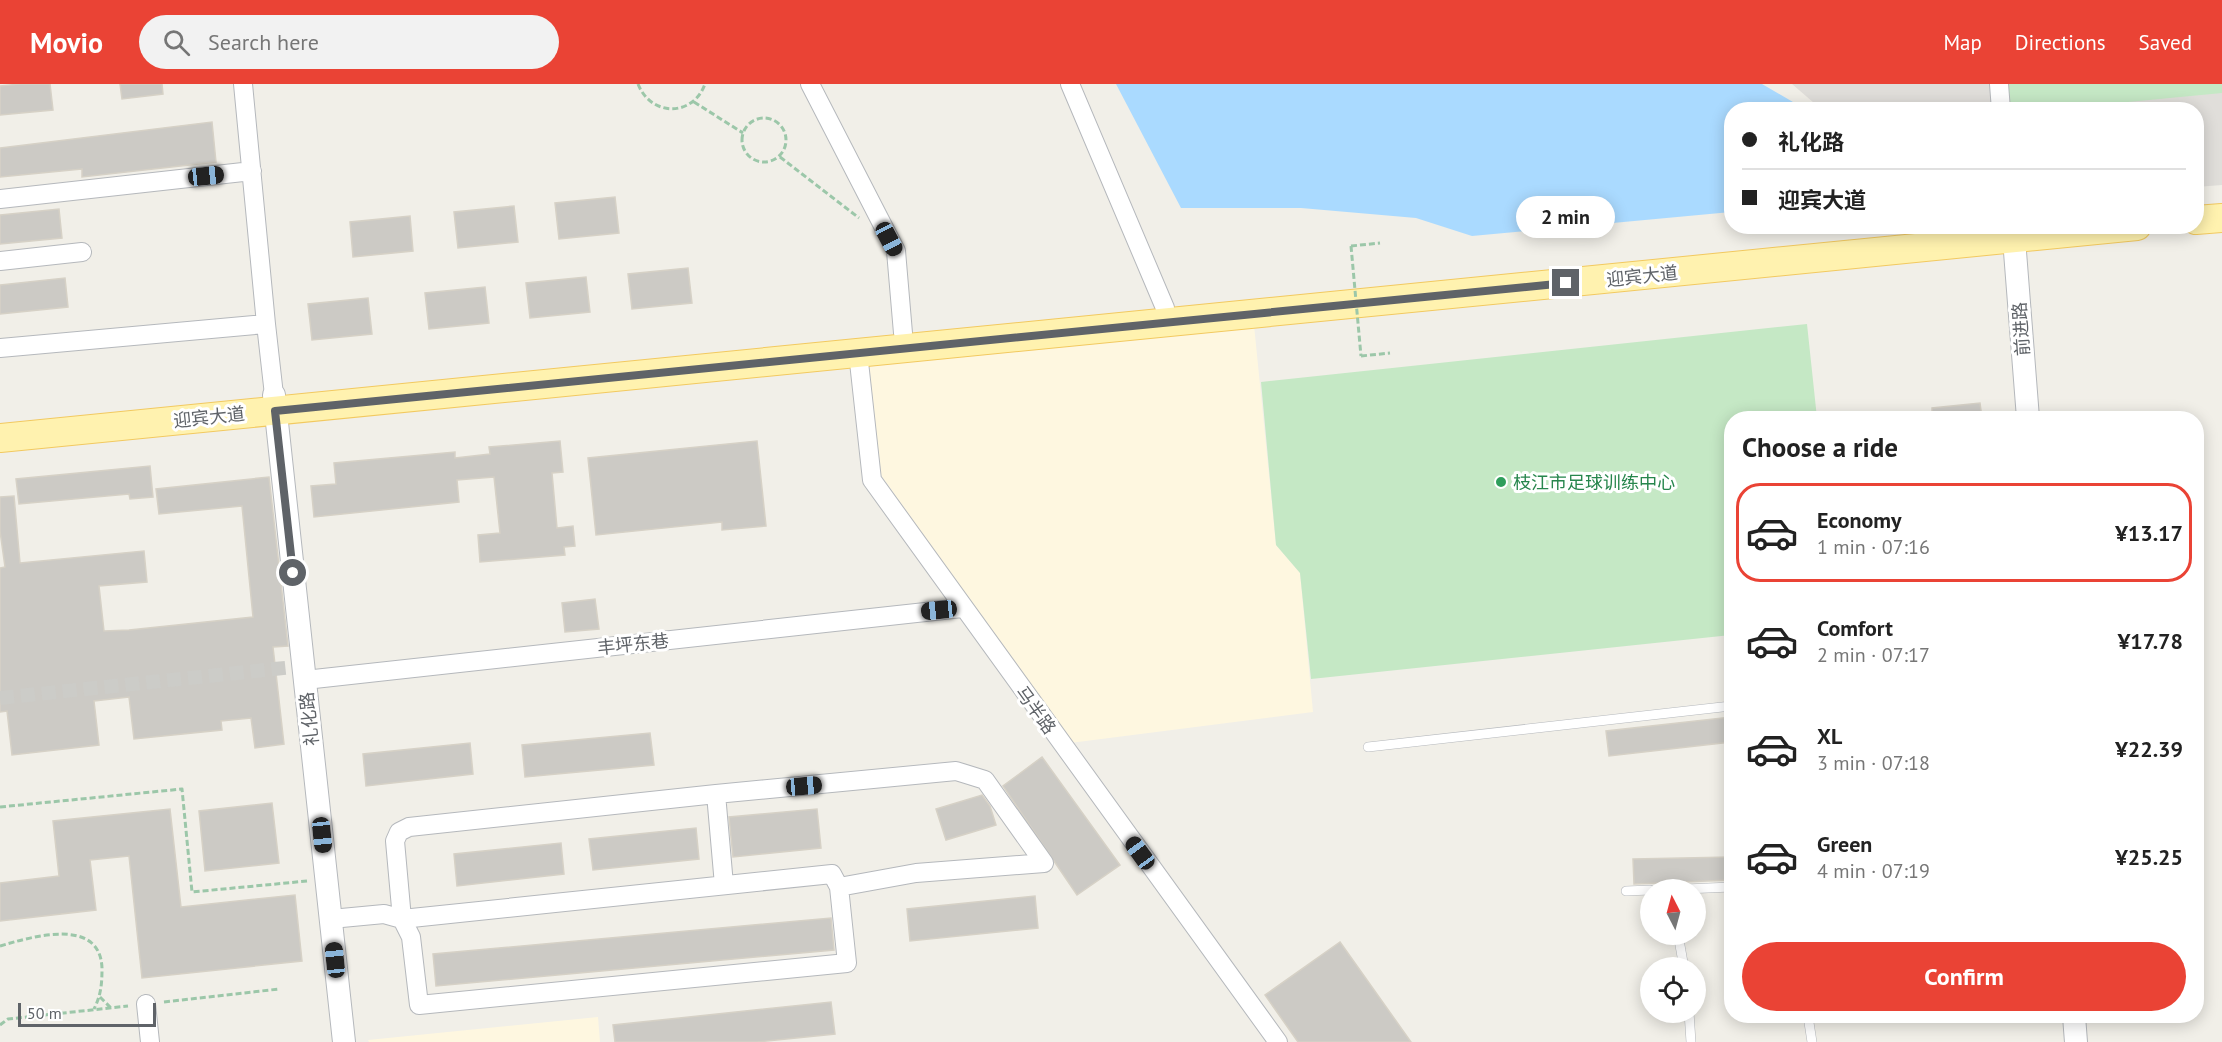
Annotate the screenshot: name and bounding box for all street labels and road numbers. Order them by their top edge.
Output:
street label: 迎宾大道 [1605,261,1679,291]
street label: 前进路 [2008,301,2034,357]
street label: 迎宾大道 [172,402,246,432]
street label: 丰坪东巷 [596,629,670,659]
street label: 马半路 [1011,681,1061,739]
street label: 礼化路 [295,691,323,747]

